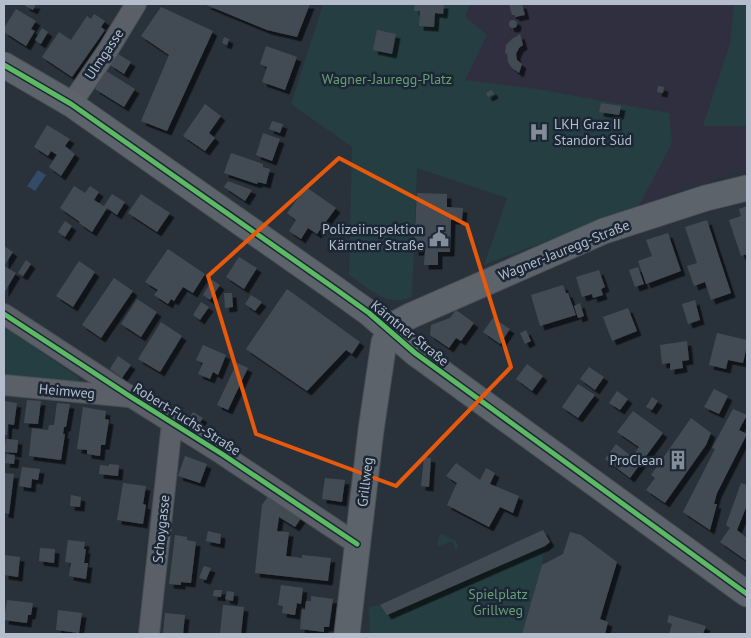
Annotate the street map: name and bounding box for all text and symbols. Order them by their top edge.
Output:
street label: Ulmgasse [80,25,128,83]
park label: Wagner-Jauregg-Platz [322,70,452,88]
place label: LKH Graz II Standort Süd [554,115,632,149]
hospital icon: LKH Graz II Standort Süd [528,121,550,143]
street label: Wagner-Jauregg-Straße [496,215,632,285]
place label: Polizeiinspektion Kärntner Straße [322,220,424,254]
public building icon: Polizeiinspektion Kärntner Straße [428,226,450,248]
street label: Kärntner Straße [367,296,453,370]
street label: Robert-Fuchs-Straße [130,379,244,459]
street label: Heimweg [38,380,96,402]
building icon: ProClean [667,449,689,471]
place label: ProClean [610,451,663,469]
street label: Grillweg [353,456,377,508]
street label: Schoygasse [148,494,174,564]
park label: Spielplatz Grillweg [468,585,528,619]

